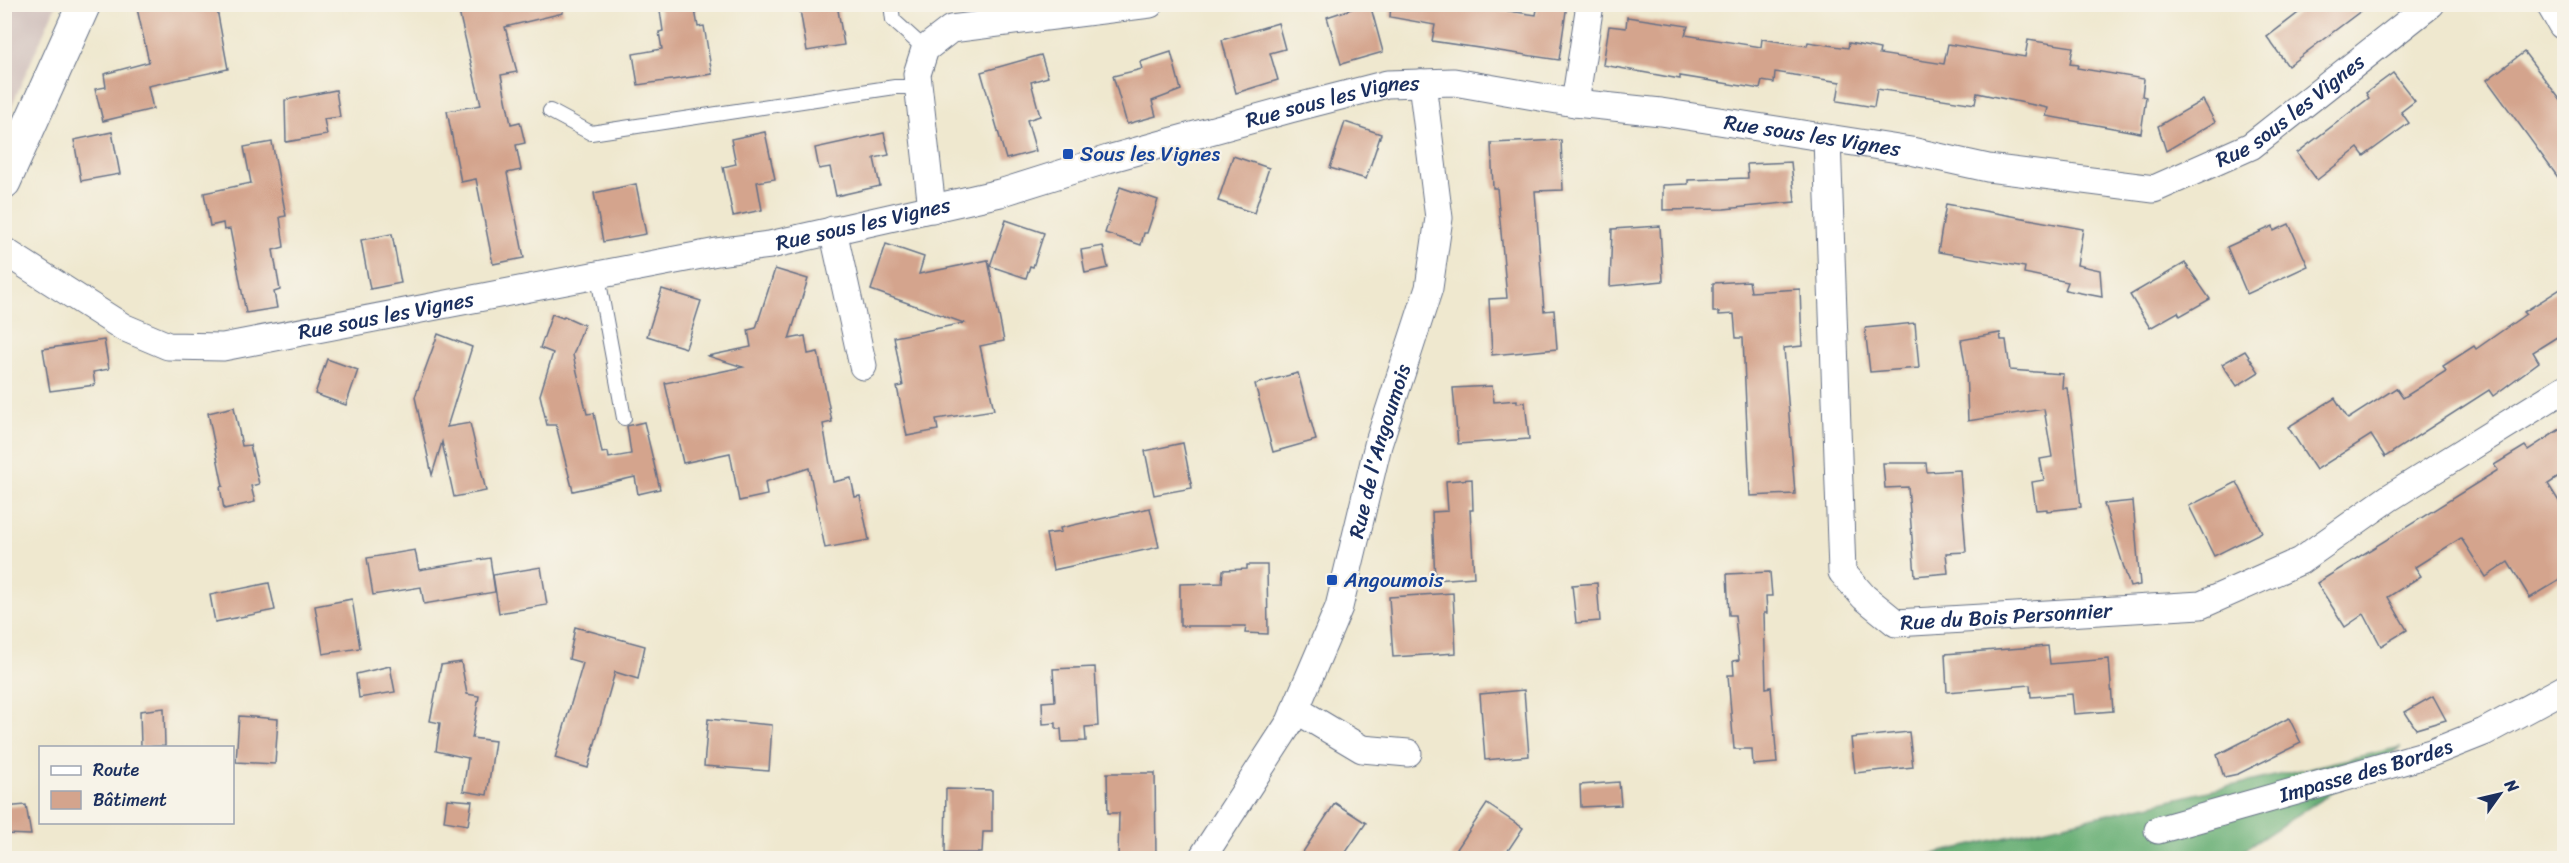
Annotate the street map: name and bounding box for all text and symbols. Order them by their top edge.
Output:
street label: Rue sous les Vignes [2209,44,2374,178]
street label: Rue sous les Vignes [1241,64,1420,139]
street label: Rue sous les Vignes [1721,103,1904,168]
place label: Sous les Vignes [1080,135,1220,173]
marker: Sous les Vignes [1061,147,1075,161]
street label: Rue sous les Vignes [772,186,955,262]
street label: Rue sous les Vignes [295,280,477,351]
street label: Rue de l'Angoumois [1337,359,1422,542]
place label: Angoumois [1343,561,1444,599]
marker: Angoumois [1325,573,1339,587]
street label: Rue du Bois Personnier [1899,591,2114,642]
street label: Impasse des Bordes [2274,727,2459,814]
legend [39,746,234,824]
text: Route [93,754,140,786]
north arrow [2470,764,2530,824]
text: N [2496,772,2528,799]
text: Bâtiment [93,784,167,816]

